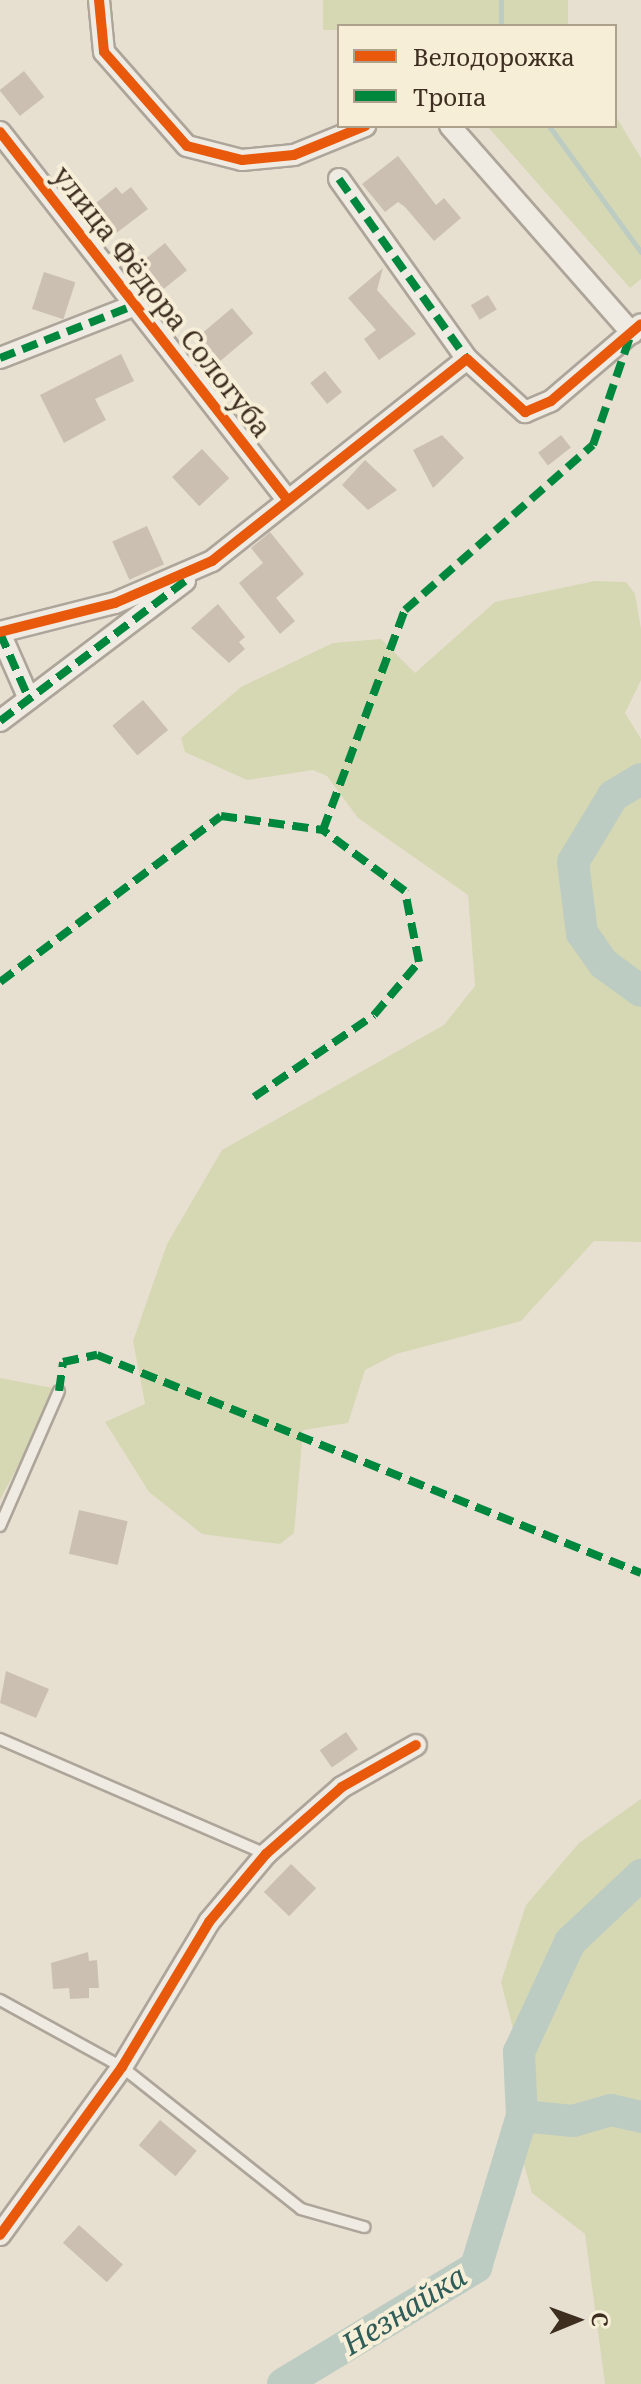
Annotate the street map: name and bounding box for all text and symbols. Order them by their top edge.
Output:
legend [337,24,617,128]
text: Велодорожка [413,40,575,73]
text: Тропа [413,80,487,113]
street label: улица Фёдора Сологуба [46,158,280,444]
water label: Незнайка [335,2258,473,2362]
north arrow [537,2280,617,2360]
text: С [586,2312,616,2327]

